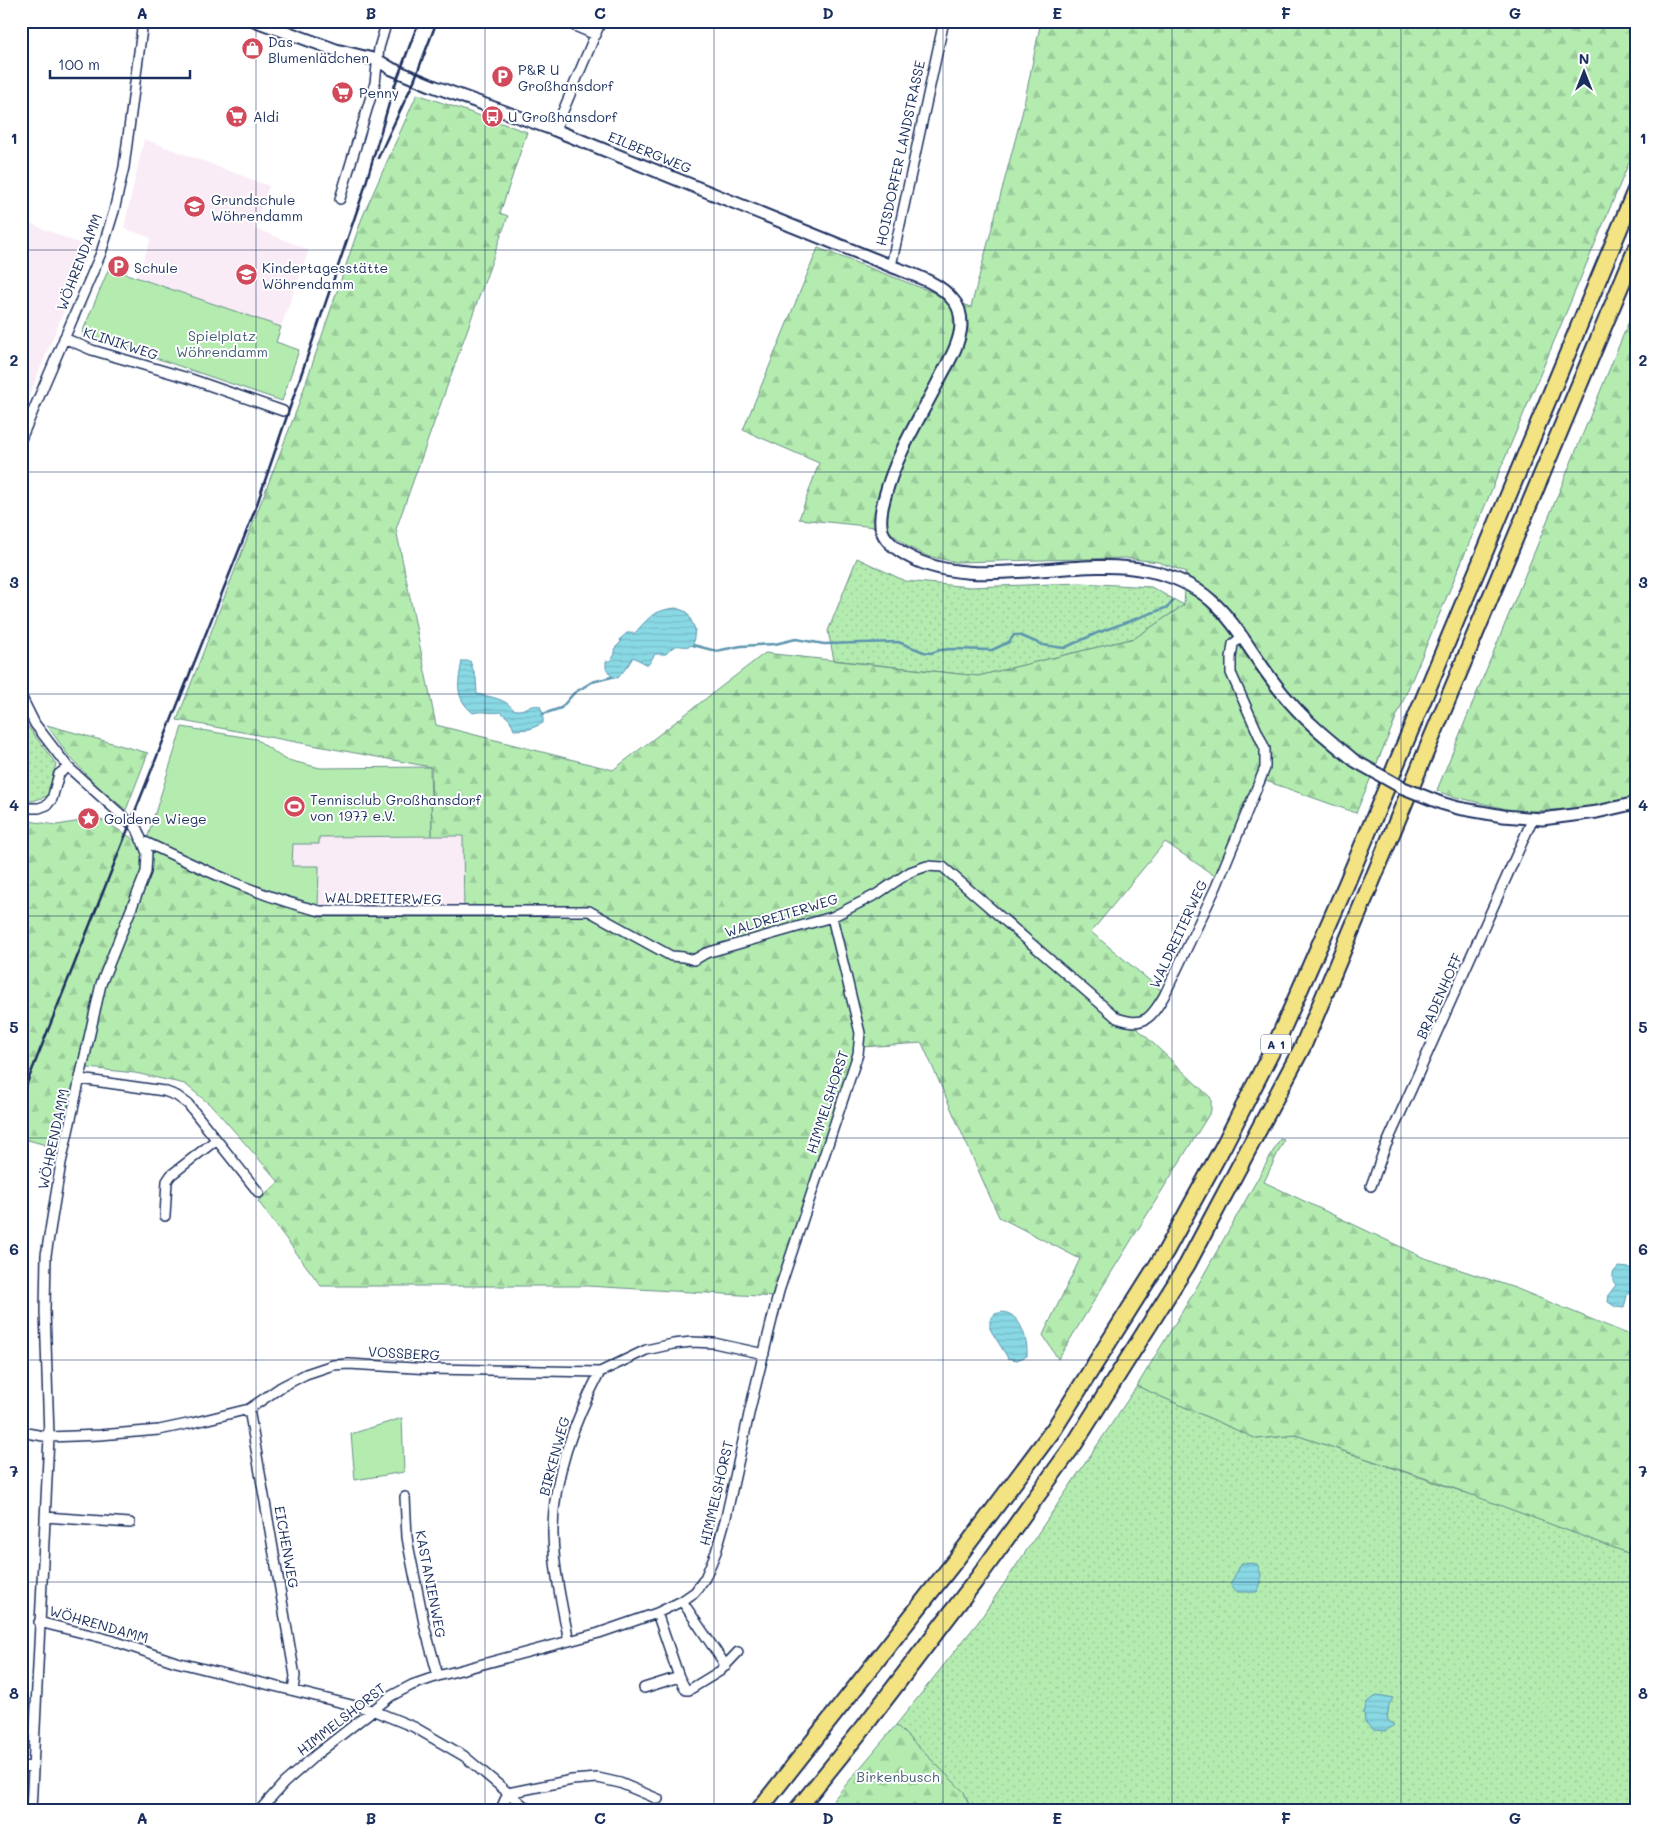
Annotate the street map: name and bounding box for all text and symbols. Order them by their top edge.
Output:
text: A [136,2,148,23]
text: B [366,2,376,23]
text: C [594,2,606,23]
text: D [822,2,834,23]
text: E [1052,2,1062,23]
text: F [1281,2,1291,23]
text: G [1509,2,1521,23]
place label: Das Blumenlädchen [268,32,369,67]
shop icon: Das Blumenlädchen [240,37,264,61]
scale bar [50,48,190,80]
north arrow [1560,48,1610,98]
text: N [1579,49,1589,68]
text: 100 m [58,54,100,74]
street label: HOISDORFER LANDSTRASSE [871,58,929,248]
place label: P&R U Großhansdorf [518,60,614,95]
parking icon: P&R U Großhansdorf [490,65,514,89]
supermarket icon: Penny [331,80,355,104]
place label: Penny [359,83,399,102]
supermarket icon: Aldi [225,104,249,128]
bus stop icon: U Großhansdorf [480,104,504,128]
place label: Aldi [253,107,279,126]
place label: U Großhansdorf [508,107,618,126]
text: 1 [10,127,18,148]
street label: EILBERGWEG [606,127,694,177]
text: 1 [1639,127,1647,148]
place label: Grundschule Wöhrendamm [211,190,303,225]
school or university icon: Grundschule Wöhrendamm [183,195,207,219]
street label: WÖHRENDAMM [52,211,106,313]
parking icon: Schule [106,255,130,279]
place label: Schule [134,258,178,277]
place label: Kindertagesstätte Wöhrendamm [262,258,388,293]
school or university icon: Kindertagesstätte Wöhrendamm [234,263,258,287]
street label: KLINIKWEG [81,322,161,364]
park label: Spielplatz Wöhrendamm [176,326,268,361]
text: 2 [10,349,19,370]
text: 2 [1639,349,1648,370]
text: 3 [9,571,19,592]
text: 3 [1638,571,1648,592]
place label: Tennisclub Großhansdorf von 1977 e.V. [310,790,482,825]
text: 4 [9,794,19,815]
text: 4 [1638,794,1648,815]
sports icon: Tennisclub Großhansdorf von 1977 e.V. [282,795,306,819]
place icon: Goldene Wiege [76,806,100,830]
place label: Goldene Wiege [104,809,207,828]
street label: WALDREITERWEG [1145,877,1211,991]
street label: WALDREITERWEG [324,887,442,909]
street label: WALDREITERWEG [722,889,840,941]
street label: BRADENHOFF [1412,950,1466,1042]
text: 5 [9,1016,19,1037]
text: 5 [1638,1016,1648,1037]
road number: A 1 [1261,1034,1291,1054]
street label: HIMMELSHORST [801,1048,853,1156]
street label: WÖHRENDAMM [33,1087,73,1191]
text: 6 [9,1238,19,1259]
text: 6 [1638,1238,1648,1259]
street label: VOSSBERG [368,1342,440,1364]
street label: BIRKENWEG [534,1414,574,1498]
street label: HIMMELSHORST [695,1438,737,1547]
text: 7 [10,1460,19,1481]
text: 7 [1639,1460,1648,1481]
street label: EICHENWEG [270,1504,304,1590]
street label: KASTANIENWEG [411,1529,451,1639]
street label: WÖHRENDAMM [47,1601,151,1647]
street label: HIMMELSHORST [293,1678,389,1760]
text: 8 [9,1682,19,1703]
text: 8 [1638,1682,1648,1703]
park label: Birkenbusch [856,1767,940,1786]
text: A [136,1807,148,1828]
text: B [366,1807,376,1828]
text: C [594,1807,606,1828]
text: D [822,1807,834,1828]
text: E [1052,1807,1062,1828]
text: F [1281,1807,1291,1828]
text: G [1509,1807,1521,1828]

